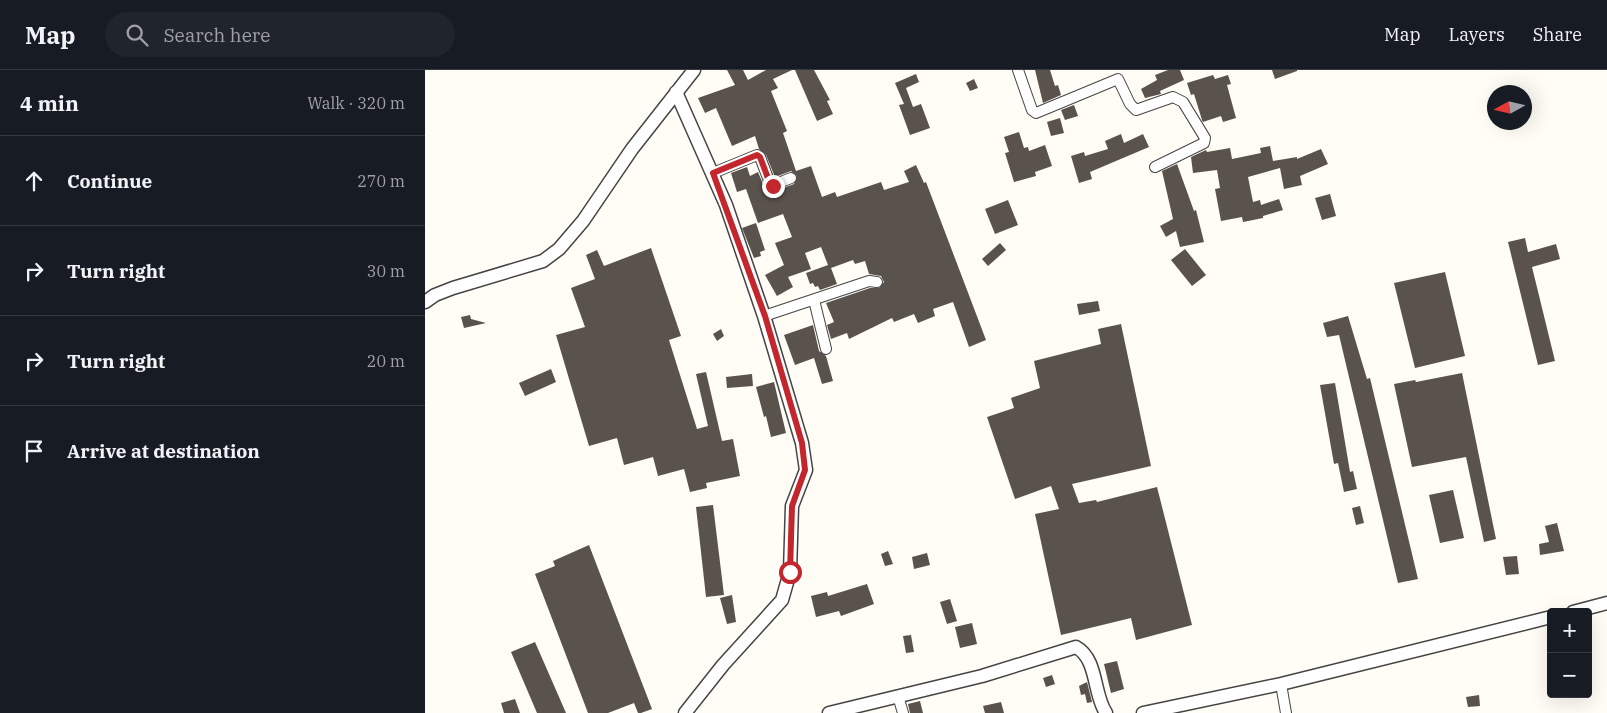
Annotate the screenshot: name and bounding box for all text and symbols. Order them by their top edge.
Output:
search box [105,12,455,57]
text: Map [25,19,75,51]
icon: search [123,21,151,49]
text: Search here [163,23,270,47]
text: Map [1384,23,1421,46]
text: Layers [1449,23,1505,46]
text: Share [1533,23,1582,46]
north arrow [1487,85,1532,130]
text: 4 min [20,89,79,117]
text: Walk · 320 m [307,93,405,113]
icon: ahead [20,167,48,195]
text: Continue [67,169,152,193]
text: 270 m [357,171,405,191]
route end [762,175,785,198]
icon: right [20,257,48,285]
text: Turn right [67,259,165,283]
text: 30 m [367,261,405,281]
icon: right [20,347,48,375]
text: Turn right [67,349,165,373]
text: 20 m [367,351,405,371]
icon: arrive [20,437,48,465]
text: Arrive at destination [67,439,260,463]
route start [779,561,802,584]
map controls [1547,608,1592,698]
button: + [1547,608,1592,653]
button: − [1547,653,1592,698]

